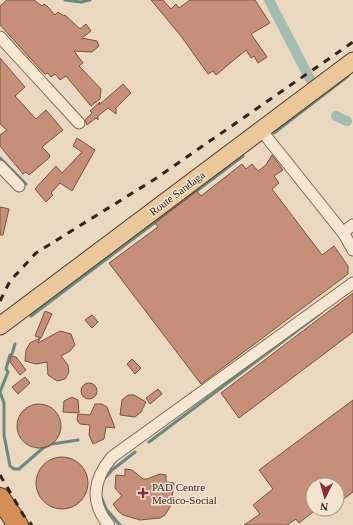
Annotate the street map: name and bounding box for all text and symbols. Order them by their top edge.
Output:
street label: Route Sandaga [147,168,207,218]
north arrow [305,477,345,517]
place label: PAD Centre Medico-Social [152,481,217,506]
marker: PAD Centre Medico-Social [137,487,149,499]
text: N [320,501,329,513]

